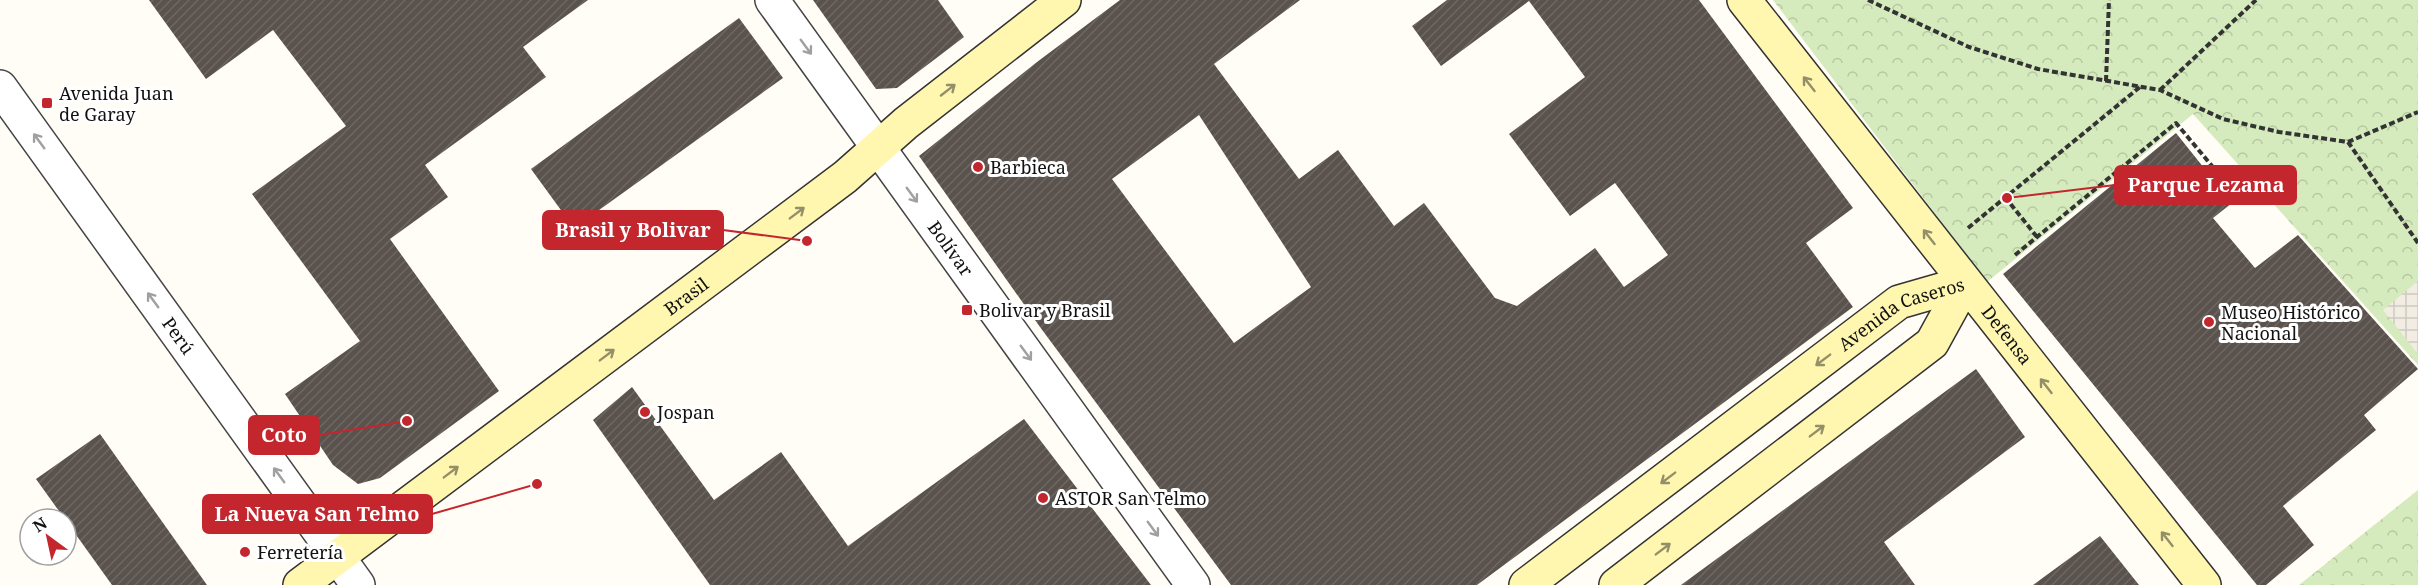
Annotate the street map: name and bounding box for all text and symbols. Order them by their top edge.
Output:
one-way arrow [800,39,812,55]
one-way arrow [1802,76,1815,92]
place label: Avenida Juan de Garay [59,81,174,126]
one-way arrow [940,83,956,96]
marker: Avenida Juan de Garay [40,96,54,110]
one-way arrow [33,134,45,150]
place label: Barbieca [990,155,1066,179]
marker: Barbieca [971,160,985,174]
callout: Parque Lezama [2115,166,2296,204]
text: Parque Lezama [2128,171,2284,198]
one-way arrow [906,187,918,203]
one-way arrow [789,206,805,219]
callout: Brasil y Bolivar [543,211,723,249]
text: Brasil y Bolivar [555,216,711,243]
street label: Bolívar [923,216,979,281]
one-way arrow [1922,230,1935,246]
street label: Brasil [659,271,713,321]
street label: Avenida Caseros [1833,272,1967,356]
one-way arrow [147,292,159,308]
place label: Bolivar y Brasil [979,298,1111,322]
street label: Defensa [1977,300,2038,369]
place label: Museo Histórico Nacional [2221,300,2360,345]
marker: Bolivar y Brasil [960,303,974,317]
street label: Perú [157,312,200,359]
marker: Museo Histórico Nacional [2202,315,2216,329]
one-way arrow [1020,345,1033,361]
one-way arrow [599,348,615,361]
one-way arrow [1815,353,1831,366]
one-way arrow [2040,379,2053,395]
place label: Jospan [656,400,715,424]
marker: Jospan [638,405,652,419]
callout: Coto [249,416,319,454]
text: Coto [261,421,307,448]
one-way arrow [1809,424,1825,437]
one-way arrow [443,465,459,478]
one-way arrow [273,468,285,484]
one-way arrow [1660,471,1676,484]
place label: ASTOR San Telmo [1055,486,1207,510]
marker: ASTOR San Telmo [1036,491,1050,505]
callout: La Nueva San Telmo [203,495,432,533]
text: La Nueva San Telmo [214,500,420,527]
north arrow [18,507,78,567]
text: N [29,512,51,537]
one-way arrow [1146,520,1159,536]
one-way arrow [2161,531,2174,547]
place label: Ferretería [257,540,343,564]
one-way arrow [1654,543,1670,556]
marker: Ferretería [238,545,252,559]

